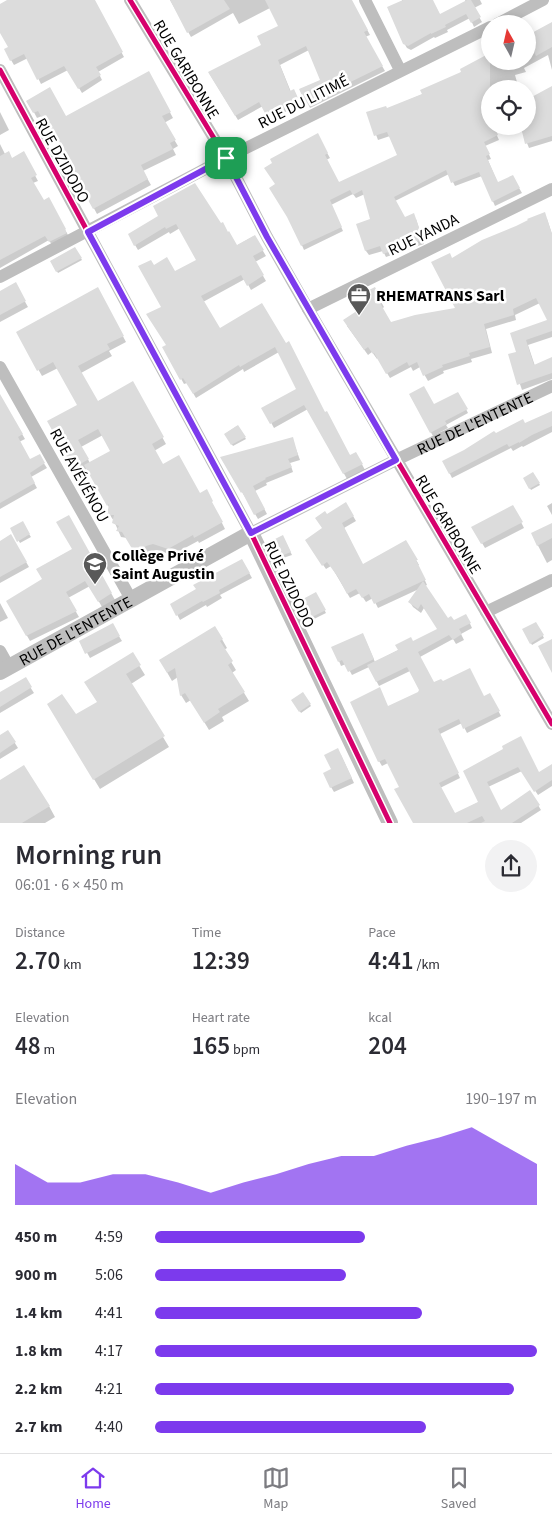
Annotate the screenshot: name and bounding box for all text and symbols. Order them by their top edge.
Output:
north arrow [481,15,536,70]
map controls [481,15,536,135]
street label: RUE GARIBONNE [148,16,224,123]
street label: RUE DU LITIMÉ [254,70,353,134]
button: locate [481,80,536,135]
street label: RUE DZIDODO [30,114,95,207]
pin [205,137,247,179]
icon: arrive [212,144,240,172]
street label: RUE YANDA [385,208,463,261]
office icon: RHEMATRANS Sarl [346,282,372,316]
place label: RHEMATRANS Sarl [376,285,505,307]
street label: RUE DE L'ENTENTE [413,387,537,461]
street label: RUE AVÉVÉNOU [44,425,114,526]
street label: RUE GARIBONNE [410,471,486,578]
street label: RUE DZIDODO [259,537,320,632]
place label: Collège Privé Saint Augustin [112,545,215,585]
school or university icon: Collège Privé Saint Augustin [82,551,108,585]
street label: RUE DE L'ENTENTE [15,591,136,671]
text: Morning run [15,835,162,875]
button: share [485,840,537,892]
text: 06:01 · 6 × 450 m [15,874,124,896]
text: Distance [15,923,65,943]
text: Time [192,923,221,943]
text: Pace [368,923,396,943]
text: 2.70 [15,943,60,979]
text: 12:39 [192,943,250,979]
text: 4:41 [368,943,414,979]
text: km [60,955,82,975]
text: /km [414,955,440,975]
text: Elevation [15,1008,70,1028]
text: Heart rate [192,1008,250,1028]
text: kcal [368,1008,392,1028]
text: 48 [15,1028,41,1064]
text: 165 [192,1028,230,1064]
text: 204 [368,1028,407,1064]
text: m [41,1040,55,1060]
text: bpm [230,1040,260,1060]
text: Elevation [15,1088,77,1110]
text: 190–197 m [465,1088,537,1110]
text: 450 m [15,1226,57,1248]
text: 4:59 [95,1226,123,1248]
text: 900 m [15,1264,57,1286]
text: 5:06 [95,1264,123,1286]
text: 1.4 km [15,1302,62,1324]
text: 4:41 [95,1302,123,1324]
text: 1.8 km [15,1340,62,1362]
text: 4:17 [95,1340,123,1362]
text: 2.2 km [15,1378,62,1400]
text: 4:21 [95,1378,123,1400]
text: 2.7 km [15,1416,62,1438]
text: 4:40 [95,1416,123,1438]
tab: Home [75,1464,111,1514]
tab: Map [262,1464,290,1514]
tab: Saved [441,1464,476,1514]

